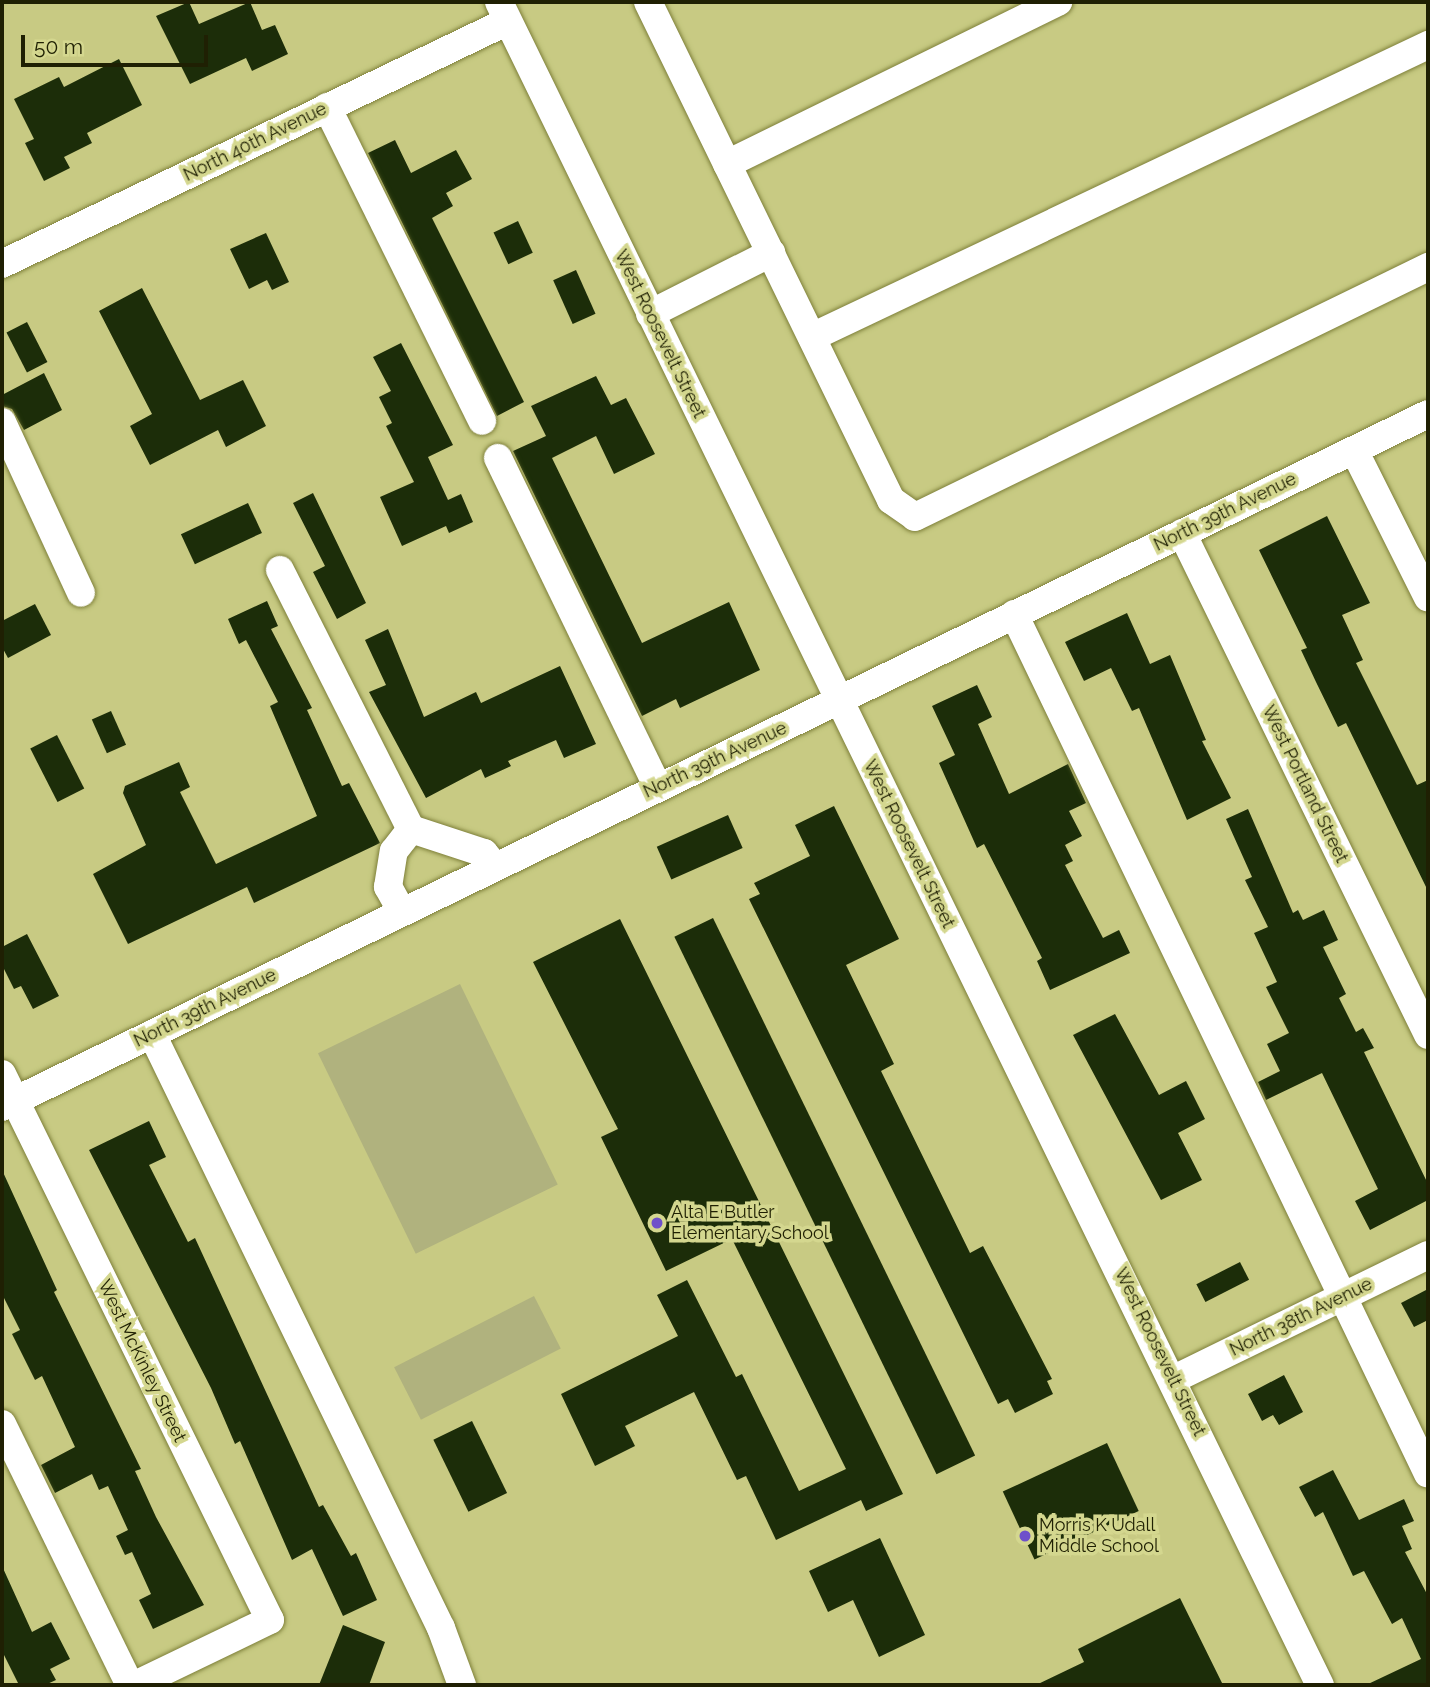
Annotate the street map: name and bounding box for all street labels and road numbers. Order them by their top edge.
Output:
street label: North 40th Avenue [180,98,330,186]
street label: West Roosevelt Street [610,246,710,422]
street label: North 39th Avenue [1150,468,1300,556]
street label: West Portland Street [1257,702,1353,866]
street label: North 39th Avenue [640,717,790,803]
street label: West Roosevelt Street [859,756,959,932]
street label: North 39th Avenue [130,964,280,1052]
street label: West Roosevelt Street [1110,1264,1210,1440]
street label: North 38th Avenue [1226,1273,1376,1361]
street label: West McKinley Street [93,1276,191,1446]

